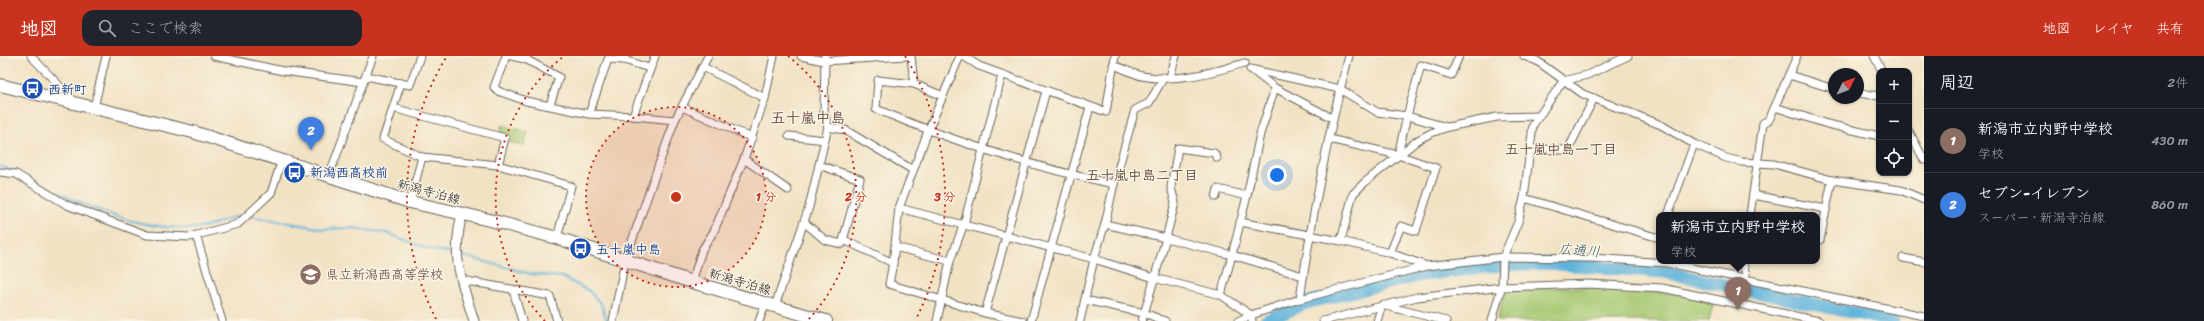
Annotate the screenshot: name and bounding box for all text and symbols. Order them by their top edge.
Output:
search box [82,10,362,46]
text: 地図 [20,12,58,45]
text: ここで検索 [128,15,203,41]
text: 地図 [2043,16,2071,41]
text: レイヤ [2093,16,2134,41]
text: 共有 [2156,16,2184,41]
icon: search [96,17,118,39]
text: 周辺 [1940,67,1974,97]
north arrow [1828,68,1864,104]
map controls [1876,68,1912,176]
button: + [1876,68,1912,104]
text: 2件 [2167,71,2188,94]
bus stop icon: 西新町 [19,76,45,102]
place label: 西新町 [48,78,87,101]
button: − [1876,104,1912,140]
district label: 五十嵐中島 [770,105,846,131]
text: 新潟市立内野中学校 [1978,116,2113,142]
pin: 2 [298,117,324,150]
text: 1 [1950,129,1956,152]
text: 430 m [2151,129,2188,152]
district label: 五十嵐中島一丁目 [1505,137,1617,162]
button: locate [1876,140,1912,176]
text: 学校 [1978,142,2004,165]
bus stop icon: 新潟西高校前 [281,159,307,185]
place label: 新潟西高校前 [310,161,388,184]
district label: 五十嵐中島二丁目 [1086,163,1198,188]
your location [1267,165,1287,185]
street label: 新潟寺泊線 [394,172,464,211]
text: セブン-イレブン [1978,180,2090,206]
text: 1 分 [756,186,776,208]
text: 2 分 [844,186,867,208]
text: 3 分 [933,186,956,208]
centre of rings [669,190,683,204]
text: 2 [1949,193,1957,216]
text: 860 m [2151,193,2188,216]
text: スーパー · 新潟寺泊線 [1978,206,2105,229]
popup [1656,212,1820,264]
text: 新潟市立内野中学校 [1670,214,1806,240]
bus stop icon: 五十嵐中島 [568,236,594,262]
water label: 広通川 [1557,237,1601,264]
place label: 五十嵐中島 [596,238,661,261]
text: 学校 [1670,240,1697,263]
school or university icon: 県立新潟西高等学校 [298,261,324,287]
street label: 新潟寺泊線 [705,261,775,302]
place label: 県立新潟西高等学校 [326,263,443,286]
pin: 1 [1725,277,1751,310]

